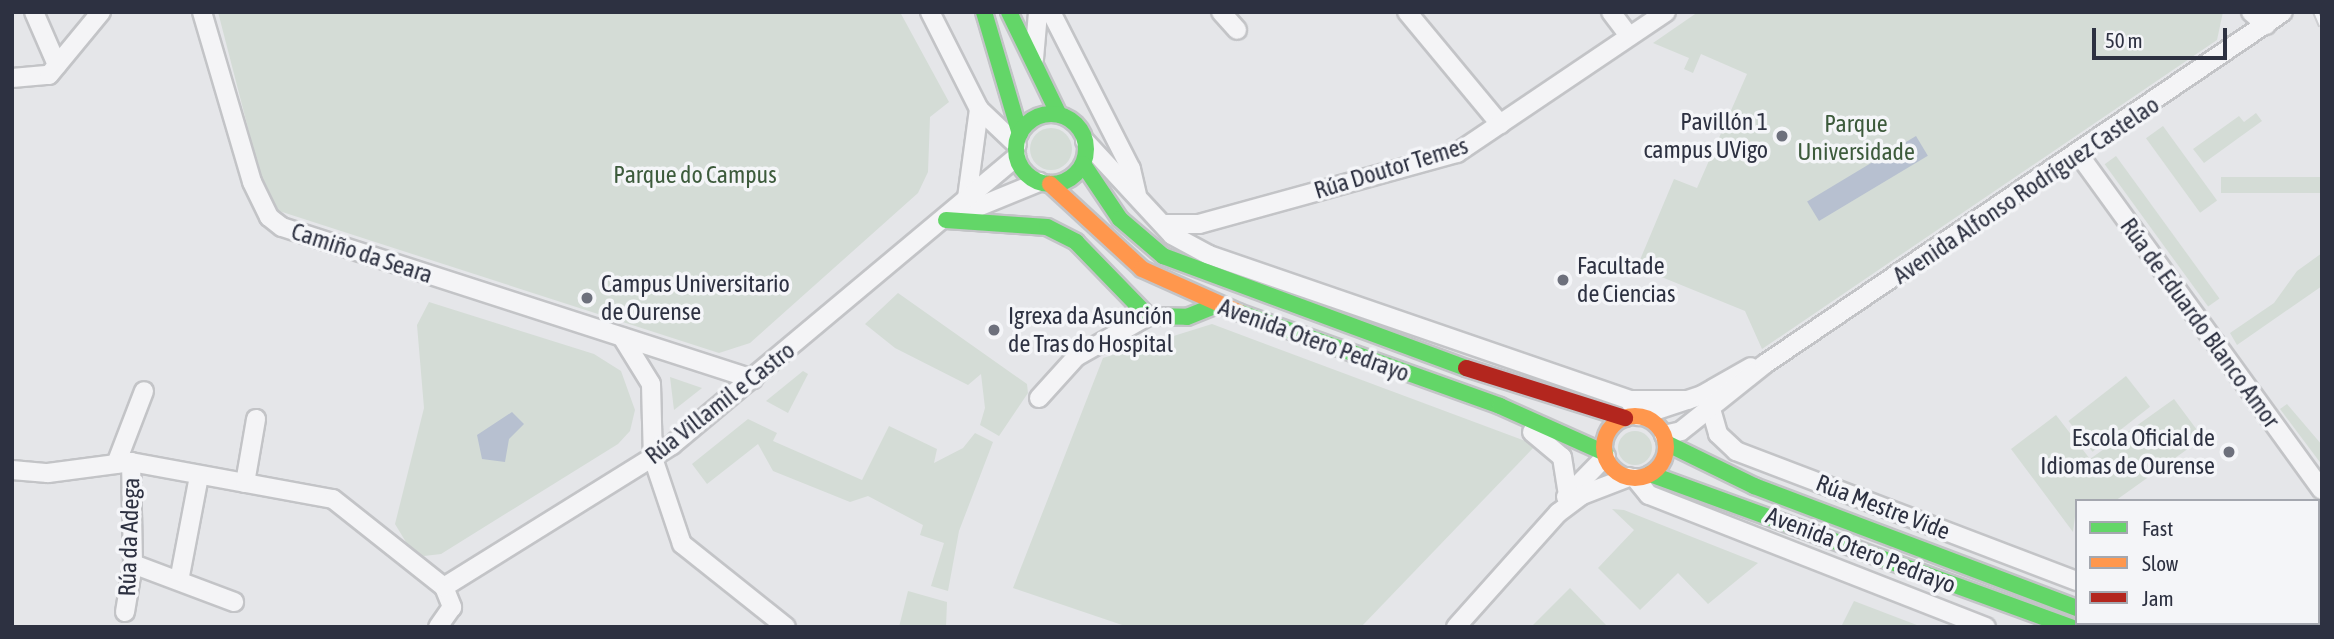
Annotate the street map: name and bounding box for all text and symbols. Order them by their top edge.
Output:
scale bar [2096,14,2231,58]
text: 50 m [2105,28,2143,52]
street label: Avenida Alfonso Rodríguez Castelao [1887,90,2165,290]
place label: Pavillón 1 campus UVigo [1643,108,1768,164]
park label: Parque Universidade [1797,110,1915,166]
marker: Pavillón 1 campus UVigo [1774,128,1790,144]
street label: Rúa Doutor Temes [1311,131,1471,205]
park label: Parque do Campus [613,161,777,189]
street label: Rúa de Eduardo Blanco Amor [2114,212,2286,434]
street label: Camiño da Seara [288,217,436,289]
place label: Facultade de Ciencias [1577,252,1675,308]
place label: Campus Universitario de Ourense [601,270,790,326]
marker: Facultade de Ciencias [1555,272,1571,288]
marker: Campus Universitario de Ourense [579,290,595,306]
street label: Avenida Otero Pedrayo [1215,292,1413,388]
place label: Igrexa da Asunción de Tras do Hospital [1008,302,1173,358]
marker: Igrexa da Asunción de Tras do Hospital [986,322,1002,338]
street label: Rúa Villamil e Castro [640,336,800,470]
place label: Escola Oficial de Idiomas de Ourense [2040,424,2215,480]
marker: Escola Oficial de Idiomas de Ourense [2221,444,2237,460]
street label: Rúa Mestre Vide [1812,468,1954,546]
street label: Rúa da Adega [113,477,145,597]
legend [2075,499,2320,625]
street label: Avenida Otero Pedrayo [1762,501,1960,599]
text: Fast [2142,516,2173,540]
text: Slow [2142,551,2178,575]
text: Jam [2142,586,2174,610]

